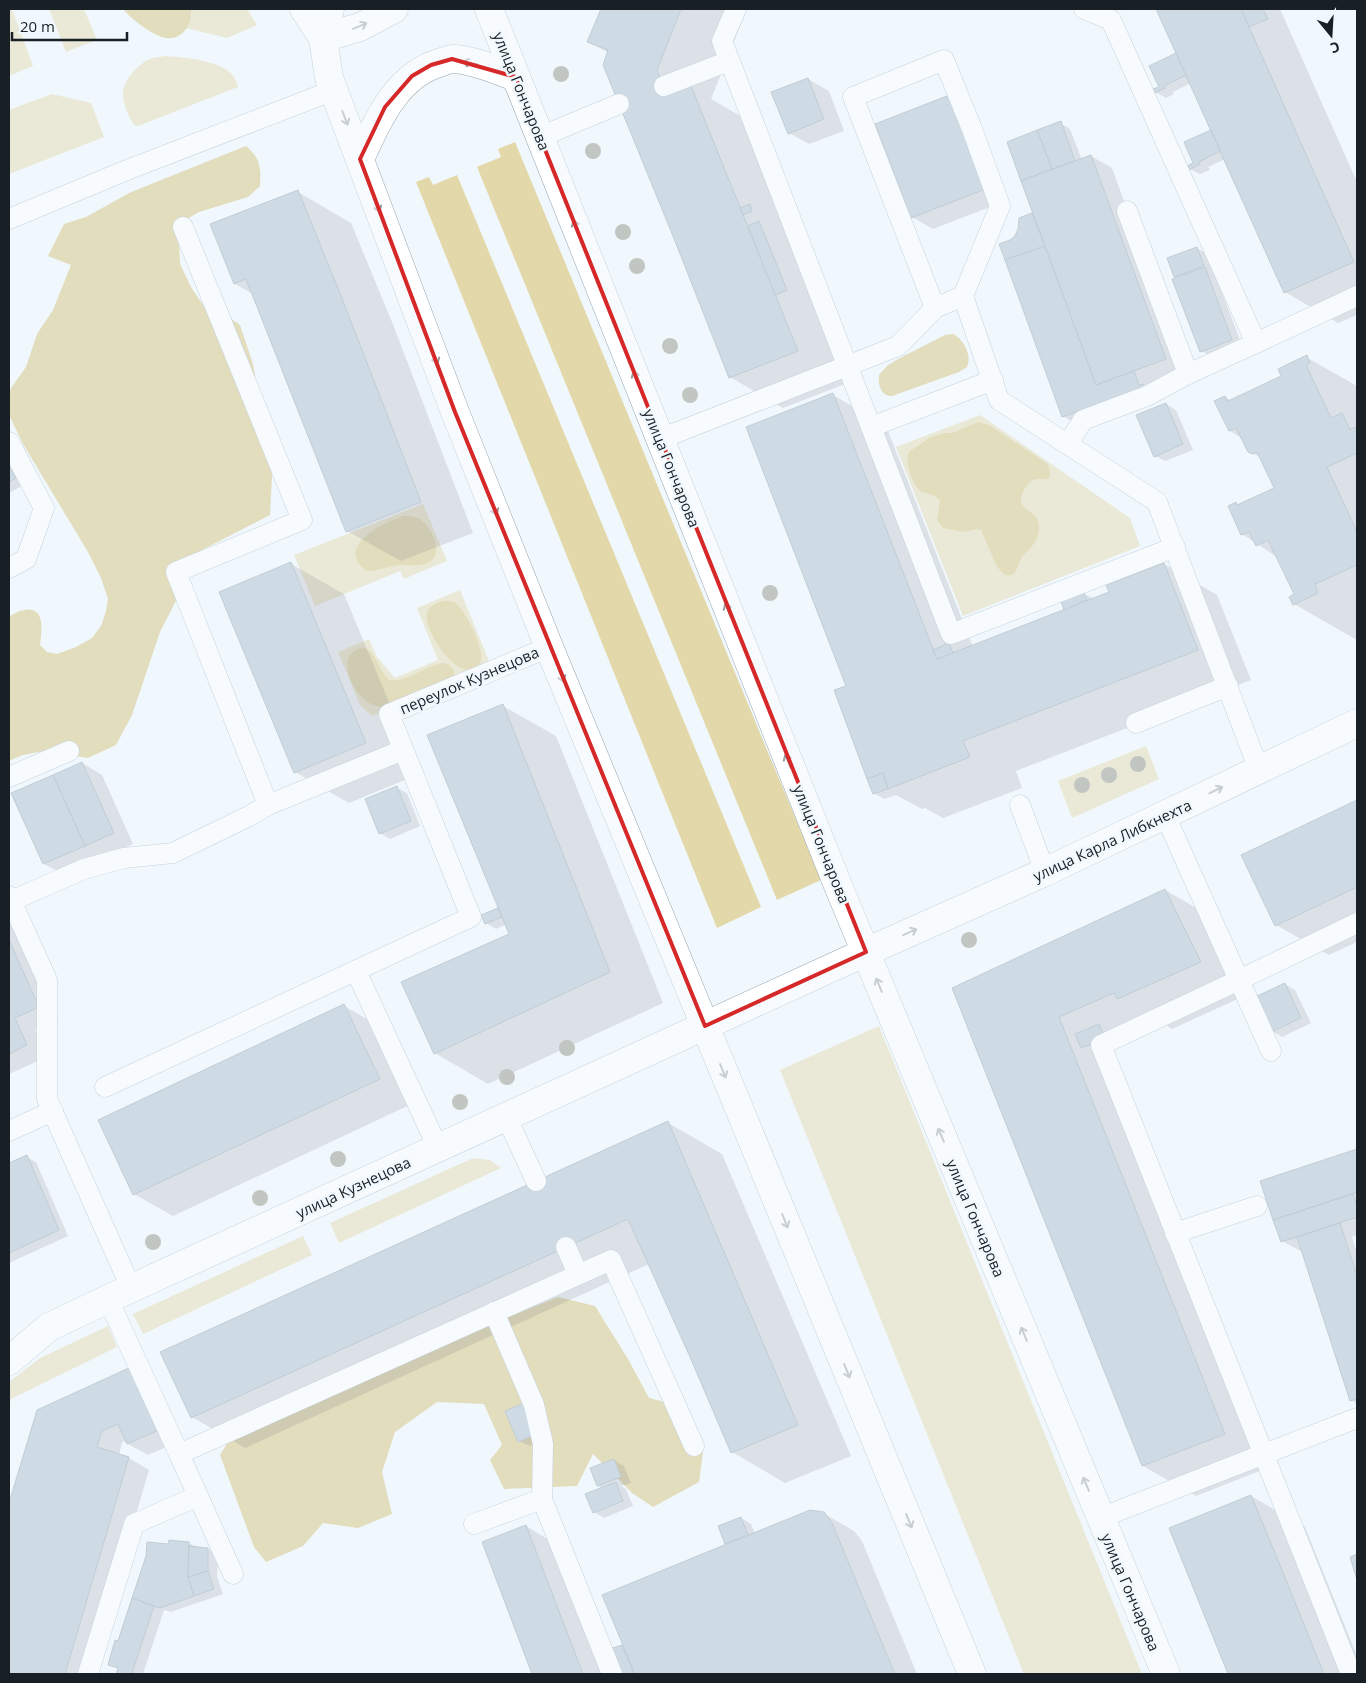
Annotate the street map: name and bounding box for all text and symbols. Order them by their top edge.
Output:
scale bar [12,10,128,42]
north arrow [1306,10,1356,60]
text: 20 m [20,16,55,36]
one-way arrow [352,21,367,31]
street label: улица Гончарова [489,29,555,153]
text: С [1328,37,1342,58]
one-way arrow [462,58,478,67]
one-way arrow [341,111,350,126]
one-way arrow [374,197,383,212]
one-way arrow [570,220,580,235]
one-way arrow [431,348,440,364]
one-way arrow [631,371,640,386]
street label: улица Гончарова [639,406,705,530]
one-way arrow [489,500,499,515]
one-way arrow [723,603,733,618]
street label: переулок Кузнецова [396,642,542,718]
one-way arrow [556,667,566,682]
one-way arrow [783,754,793,769]
street label: улица Гончарова [789,782,855,906]
one-way arrow [1208,785,1223,794]
street label: улица Карла Либкнехта [1030,794,1194,886]
one-way arrow [902,927,917,937]
one-way arrow [874,978,883,993]
one-way arrow [719,1063,729,1078]
one-way arrow [936,1128,946,1143]
street label: улица Кузнецова [292,1152,414,1222]
street label: улица Гончарова [942,1156,1010,1280]
one-way arrow [781,1213,791,1228]
one-way arrow [1018,1327,1028,1342]
one-way arrow [843,1363,853,1378]
one-way arrow [1081,1477,1091,1492]
one-way arrow [905,1513,914,1528]
street label: улица Гончарова [1097,1530,1165,1654]

